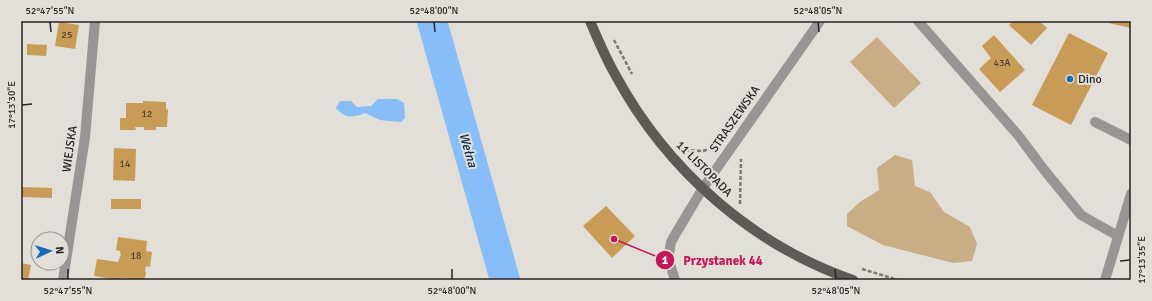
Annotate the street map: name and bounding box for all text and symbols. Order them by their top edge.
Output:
text: 52°47'55"N [26,5,74,17]
text: 52°48'00"N [410,5,458,17]
text: 52°48'05"N [794,5,842,17]
house number: 25 [62,29,72,41]
house number: 43A [994,57,1010,69]
place label: Dino [1078,72,1102,87]
marker: Dino [1065,74,1075,84]
text: 17°13'30"E [6,81,18,129]
street label: STRASZEWSKA [706,82,764,155]
house number: 12 [142,108,152,120]
street label: WIEJSKA [59,124,81,173]
water label: Wełna [455,131,481,169]
street label: 11 LISTOPADA [673,138,736,201]
house number: 14 [120,158,131,170]
north arrow [30,231,70,271]
text: 17°13'35"E [1136,236,1148,284]
text: N [53,246,66,255]
callout: Przystanek 44 [655,248,771,273]
house number: 18 [131,250,141,262]
text: 1 [662,253,669,268]
text: Przystanek 44 [683,253,763,269]
text: 52°47'55"N [44,285,92,297]
text: 52°48'00"N [428,285,476,297]
text: 52°48'05"N [812,285,860,297]

